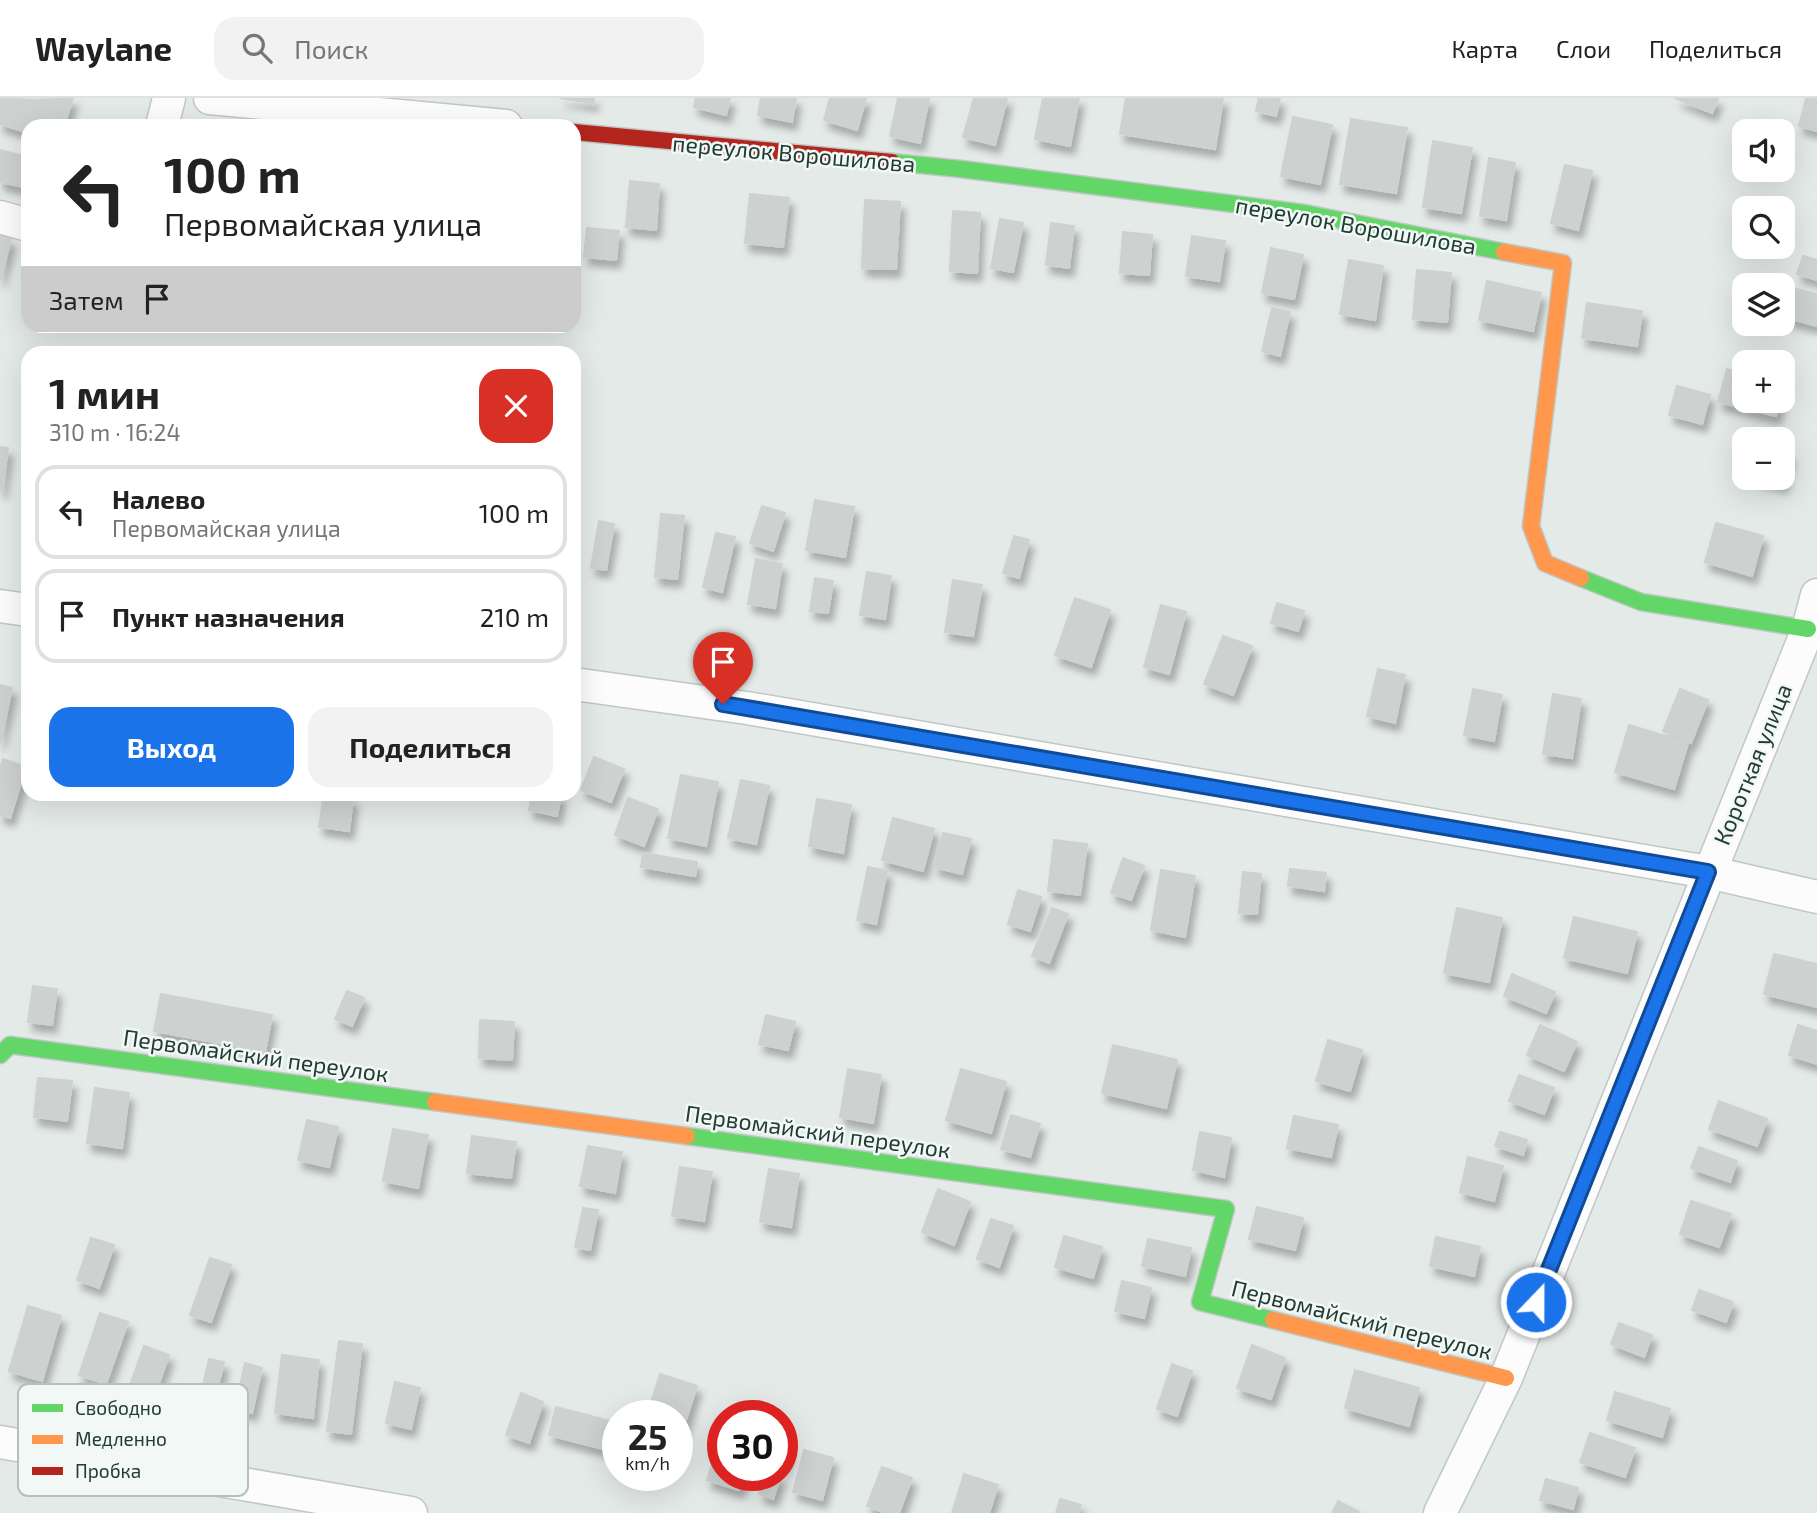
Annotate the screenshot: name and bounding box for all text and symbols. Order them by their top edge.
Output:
search box [214,17,704,80]
text: Waylane [35,28,172,68]
icon: search [238,29,276,67]
text: Поиск [294,33,368,64]
text: Карта [1451,34,1518,63]
text: Слои [1556,34,1611,63]
text: Поделиться [1649,34,1782,63]
map controls [1732,119,1795,490]
button: sound [1732,119,1795,182]
street label: переулок Ворошилова [671,128,917,179]
text: 100 m [164,144,301,203]
icon: left [49,147,140,238]
street label: переулок Ворошилова [1233,190,1479,261]
button: search [1732,196,1795,259]
text: Первомайская улица [164,204,482,242]
button: layers [1732,273,1795,336]
icon: arrive [138,280,176,318]
text: Затем [49,284,124,315]
button: + [1732,350,1795,413]
text: 1 мин [49,367,160,417]
button: close [479,369,553,443]
text: 310 m · 16:24 [49,418,181,446]
button: − [1732,427,1795,490]
text: Налево [112,483,205,514]
icon: left [53,493,91,531]
text: 100 m [479,497,549,528]
text: Первомайская улица [112,514,341,542]
icon: arrive [53,597,91,635]
text: Пункт назначения [112,601,345,632]
text: 210 m [480,601,549,632]
pin [693,632,753,704]
icon: arrive [704,643,742,681]
street label: Короткая улица [1707,679,1798,849]
button: Выход [49,707,294,787]
button: Поделиться [308,707,553,787]
street label: Первомайский переулок [121,1023,390,1088]
street label: Первомайский переулок [683,1099,952,1164]
position arrow [1499,1265,1573,1339]
street label: Первомайский переулок [1229,1273,1495,1366]
legend [18,1384,248,1496]
text: Свободно [75,1396,162,1419]
speed limit sign: 30 [707,1400,798,1491]
text: 25 [628,1415,667,1457]
text: Медленно [75,1427,167,1450]
text: km/h [625,1452,670,1474]
text: Пробка [75,1459,141,1482]

